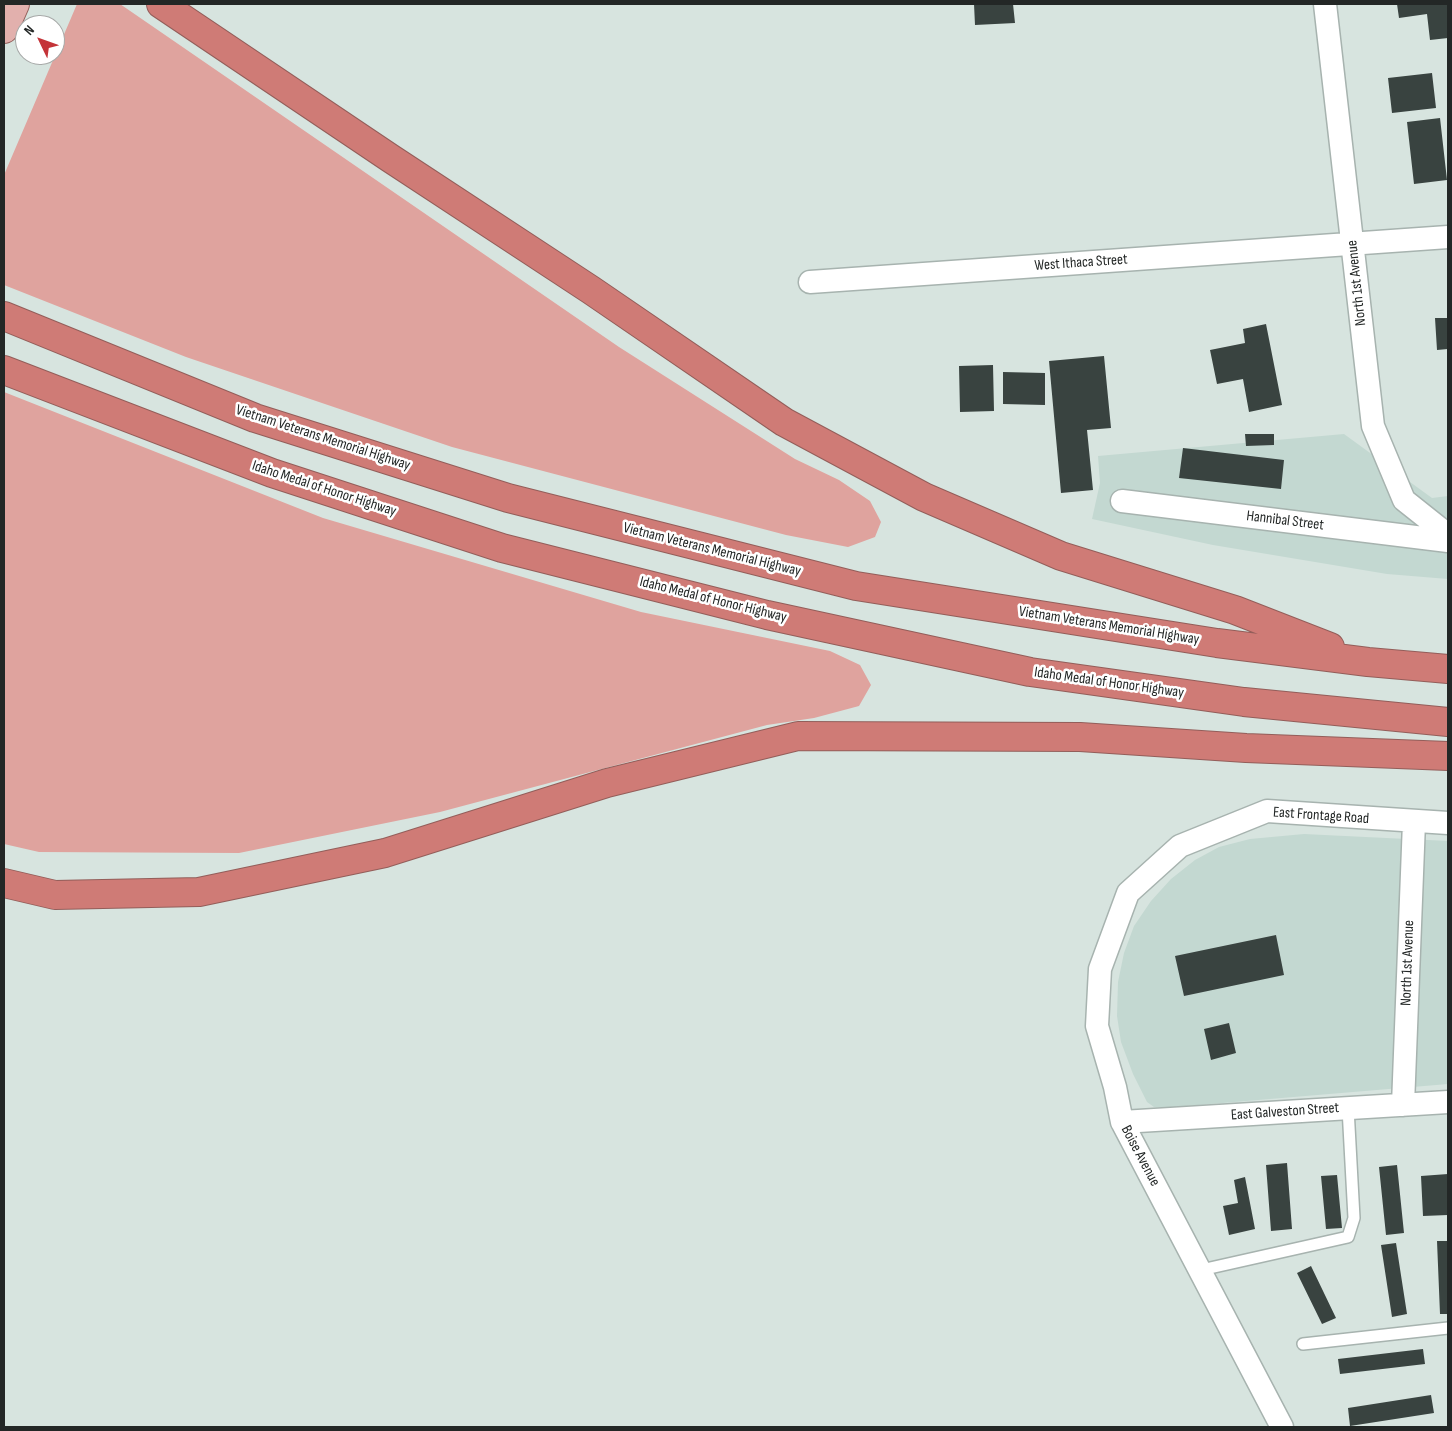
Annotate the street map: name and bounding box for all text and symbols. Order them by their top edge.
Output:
north arrow [15,15,65,65]
text: N [20,22,38,39]
street label: North 1st Avenue [1344,239,1370,327]
street label: West Ithaca Street [1034,251,1128,275]
street label: Vietnam Veterans Memorial Highway [233,401,413,475]
street label: Idaho Medal of Honor Highway [250,457,398,521]
street label: Hannibal Street [1245,507,1325,535]
street label: Vietnam Veterans Memorial Highway [621,519,803,581]
street label: Idaho Medal of Honor Highway [638,573,788,627]
street label: Vietnam Veterans Memorial Highway [1018,603,1200,649]
street label: Idaho Medal of Honor Highway [1033,664,1185,702]
street label: East Frontage Road [1272,804,1370,828]
street label: North 1st Avenue [1398,920,1418,1006]
street label: East Galveston Street [1230,1099,1340,1125]
street label: Boise Avenue [1117,1123,1163,1189]

